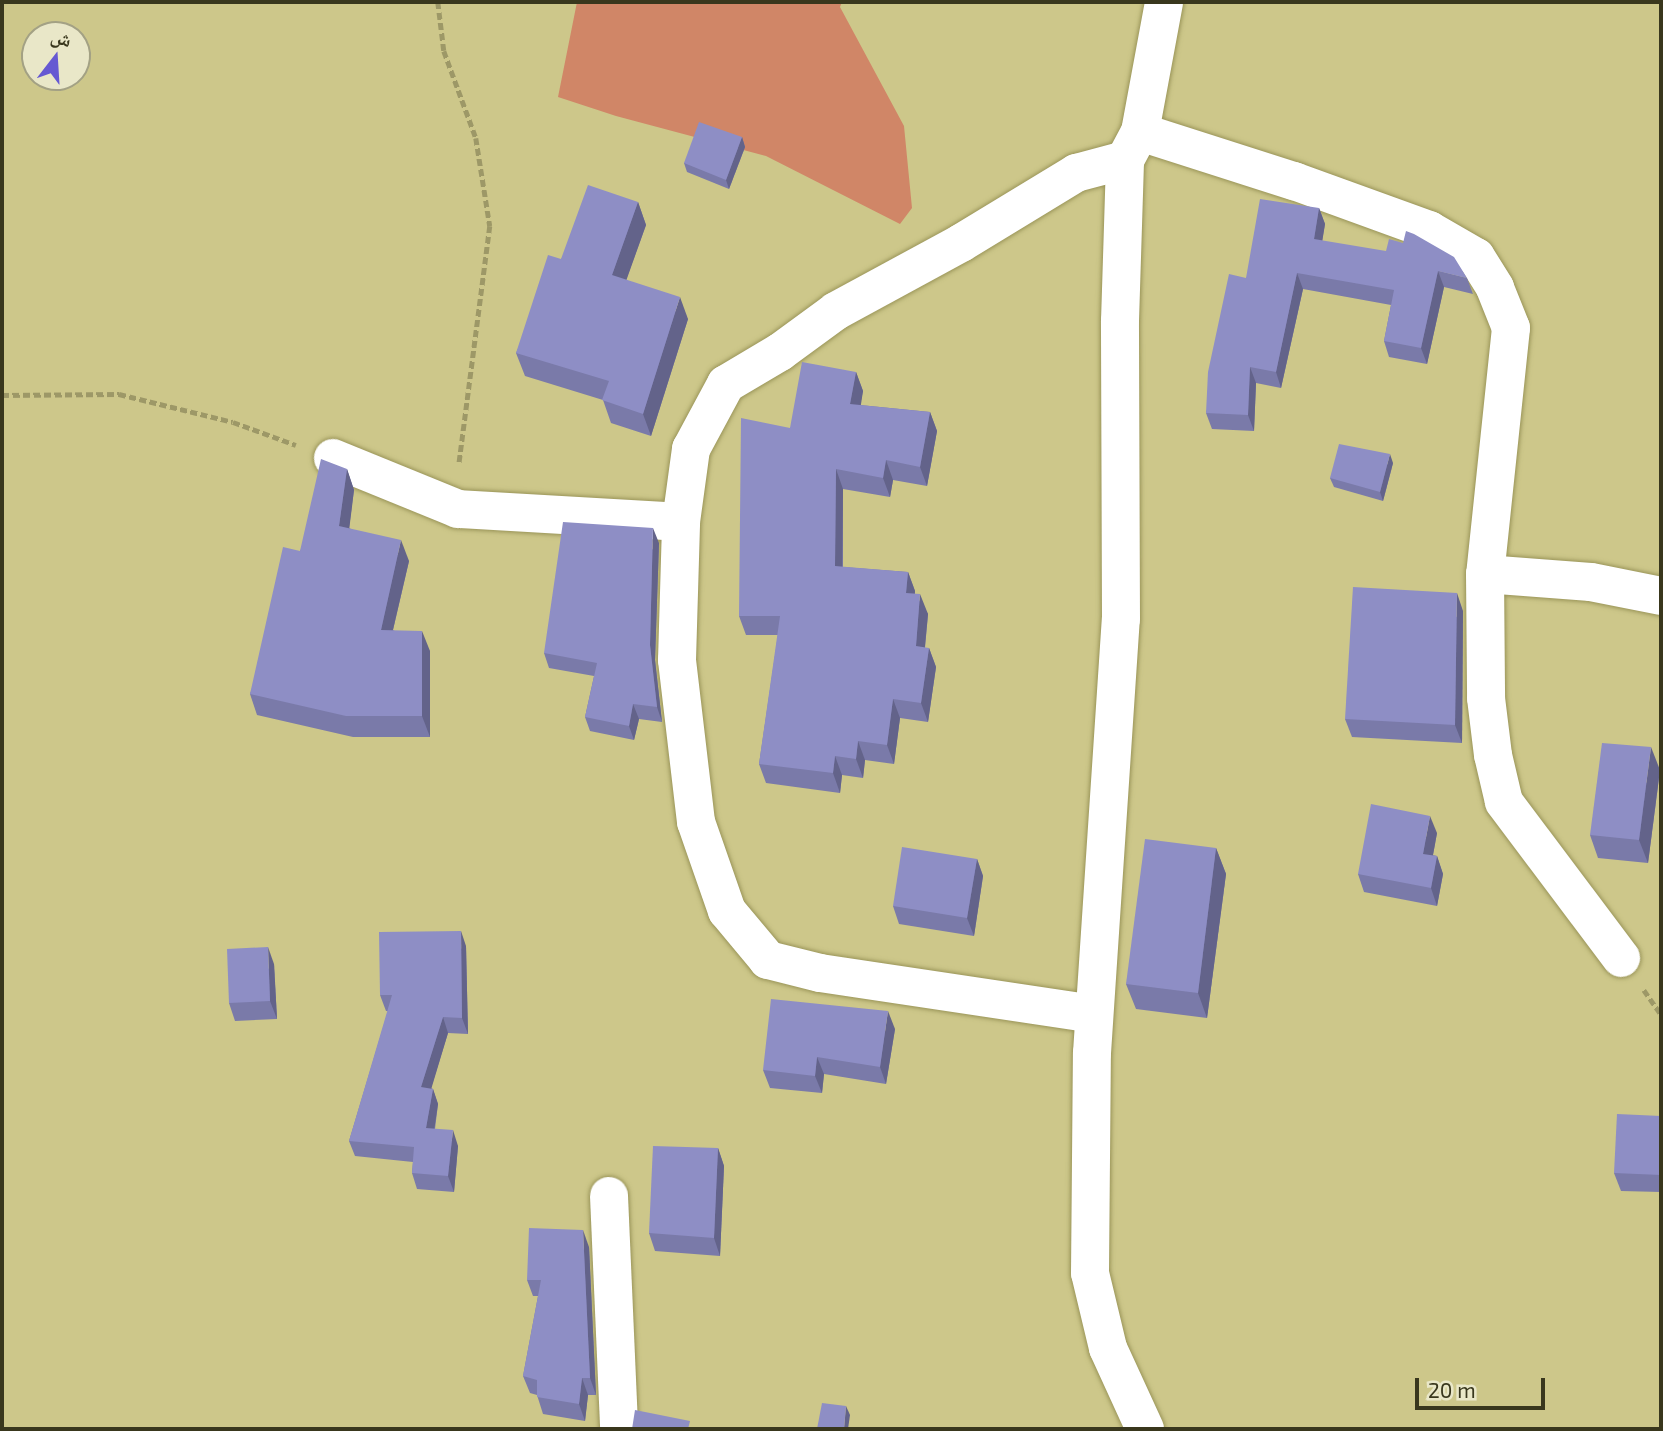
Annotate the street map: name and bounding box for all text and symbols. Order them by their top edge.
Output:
north arrow [21,21,91,91]
text: ش [49,23,75,51]
scale bar [1418,1364,1548,1408]
text: 20 m [1428,1377,1476,1402]

